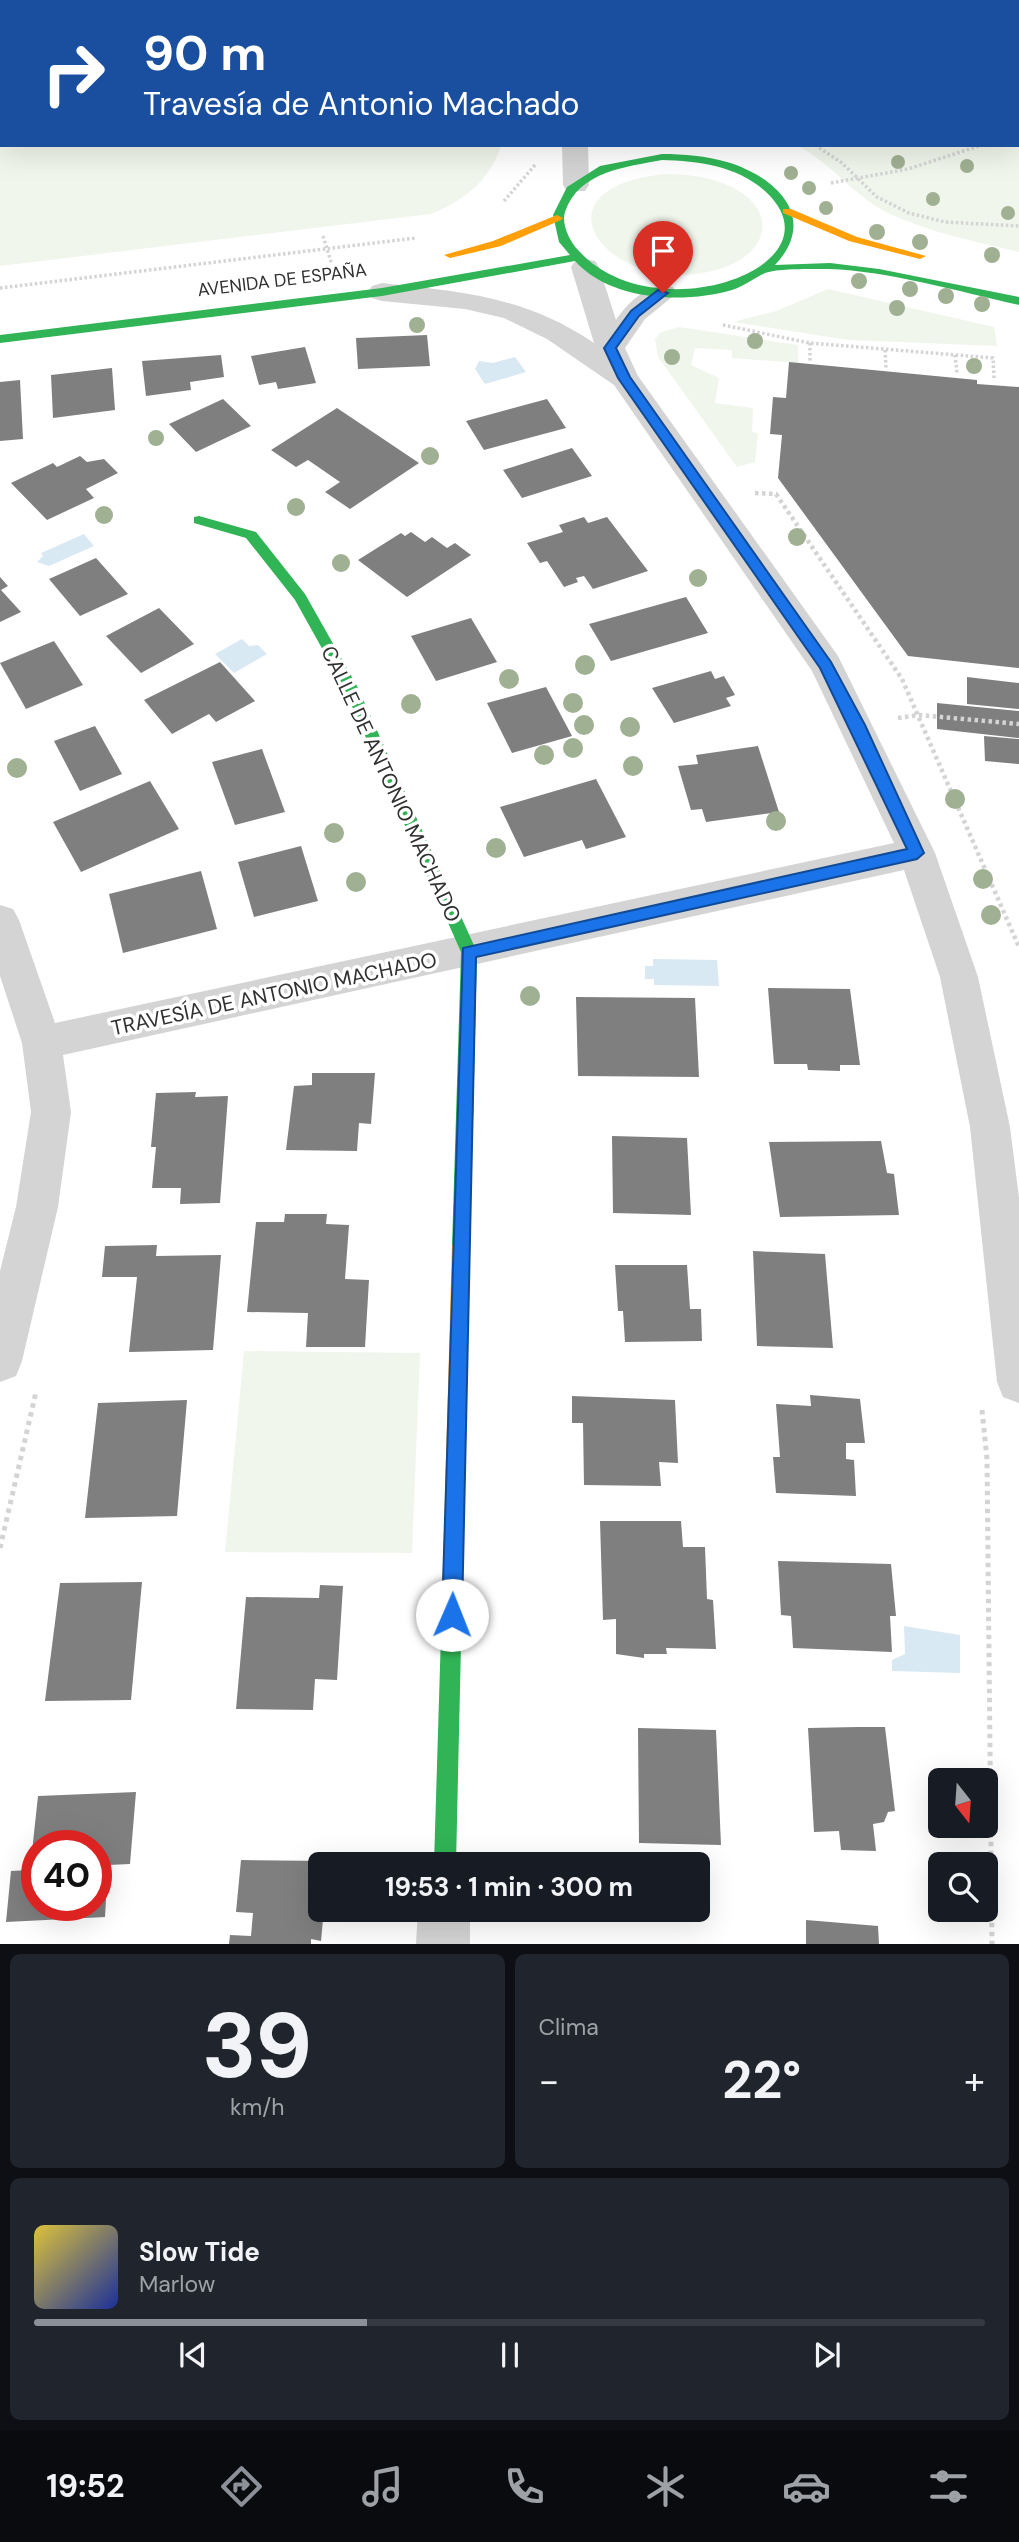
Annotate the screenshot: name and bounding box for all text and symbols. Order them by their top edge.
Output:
text: 90 m [143,21,266,85]
icon: right [28,28,119,119]
text: Travesía de Antonio Machado [143,83,580,125]
pin [633,221,693,293]
icon: arrive [644,232,682,270]
street label: AVENIDA DE ESPAÑA [196,258,368,302]
street label: CALLE DE ANTONIO MACHADO [315,641,467,927]
street label: TRAVESÍA DE ANTONIO MACHADO [109,946,439,1042]
position arrow [415,1578,489,1652]
north arrow [928,1768,998,1838]
map controls [928,1768,998,1922]
speed limit sign: 40 [21,1830,112,1921]
button: search [928,1852,998,1922]
text: 19:53 · 1 min · 300 m [385,1870,633,1904]
text: 39 [202,1987,313,2105]
text: Clima [539,2012,599,2042]
text: 22° [722,2046,801,2114]
text: − [539,2056,559,2106]
text: + [964,2056,985,2106]
text: km/h [230,2092,284,2122]
text: Slow Tide [139,2235,260,2269]
text: Marlow [139,2269,215,2299]
icon: previous [174,2336,212,2374]
icon: pause [491,2336,529,2374]
icon: next [808,2336,846,2374]
icon: directions [217,2462,266,2511]
icon: music [358,2462,407,2511]
icon: phone [500,2462,549,2511]
icon: climate [641,2462,690,2511]
icon: car [782,2462,831,2511]
icon: filters [924,2462,973,2511]
text: 19:52 [46,2465,124,2507]

